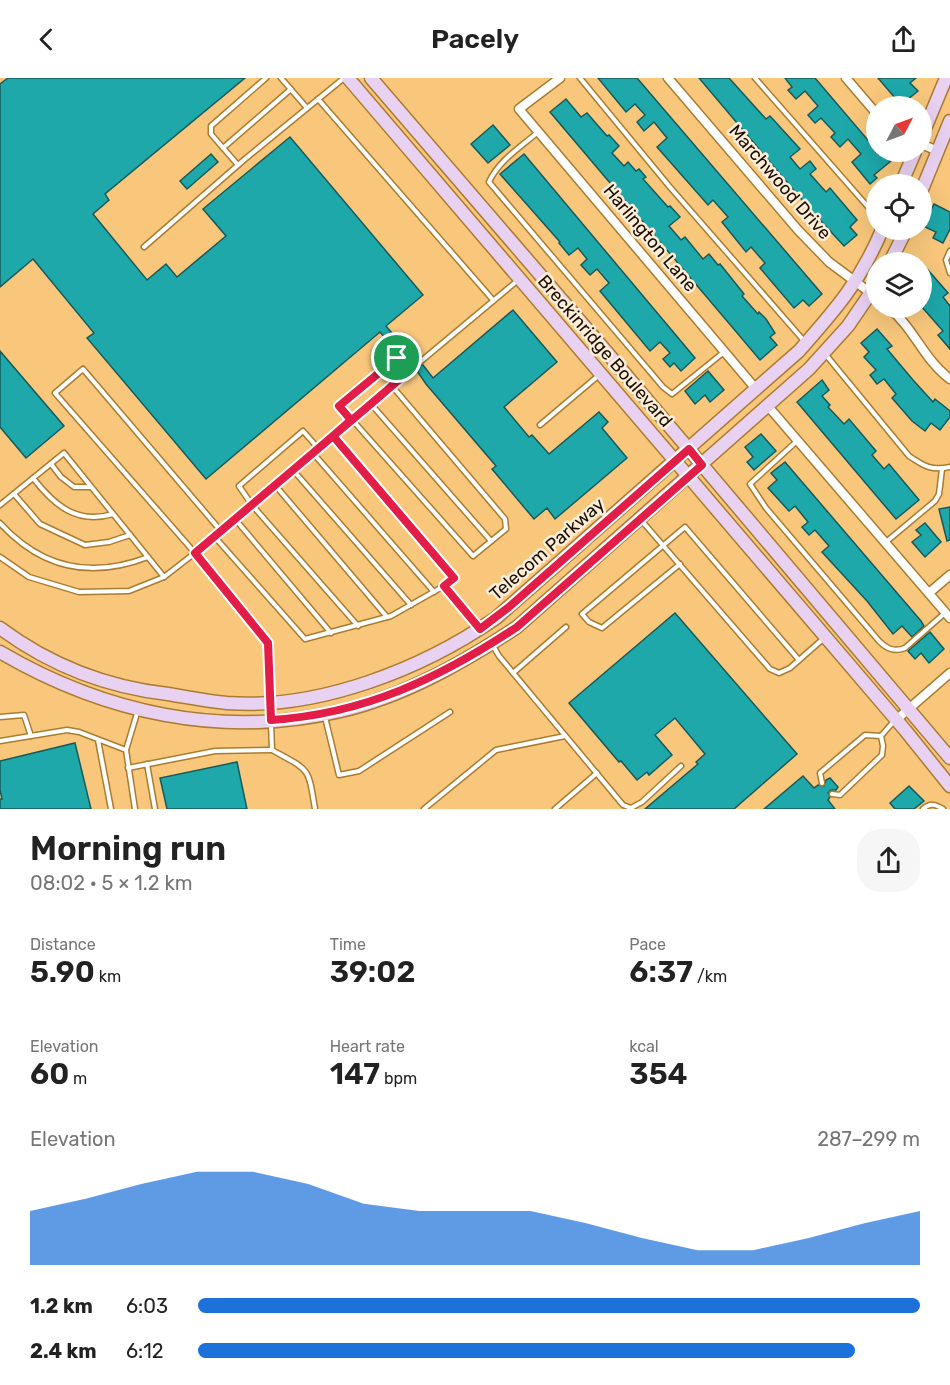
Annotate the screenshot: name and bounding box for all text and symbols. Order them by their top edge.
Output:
icon: back [30,23,63,56]
text: Pacely [431,23,519,55]
icon: share [887,23,920,56]
north arrow [866,96,932,162]
map controls [866,96,932,318]
street label: Marchwood Drive [724,120,836,244]
button: locate [866,174,932,240]
street label: Harlington Lane [599,180,701,296]
button: layers [866,252,932,318]
street label: Breckinridge Boulevard [533,270,677,432]
pin [371,332,422,383]
icon: arrive [380,341,413,374]
street label: Telecom Parkway [485,493,609,605]
text: Morning run [30,829,226,868]
button: share [857,829,920,892]
text: 08:02 · 5 × 1.2 km [30,871,193,895]
text: Distance [30,935,96,954]
text: Time [330,935,366,954]
text: Pace [629,935,666,954]
text: 5.90 [30,954,95,990]
text: 39:02 [330,954,415,990]
text: 6:37 [629,954,693,990]
text: km [95,967,121,986]
text: /km [693,967,727,986]
text: Elevation [30,1037,99,1056]
text: Heart rate [330,1037,405,1056]
text: kcal [629,1037,659,1056]
text: 60 [30,1056,69,1092]
text: 147 [330,1056,380,1092]
text: 354 [629,1056,688,1092]
text: m [69,1069,87,1088]
text: bpm [380,1069,417,1088]
text: Elevation [30,1127,116,1151]
text: 287–299 m [817,1127,920,1151]
text: 1.2 km [30,1294,93,1318]
text: 6:03 [126,1294,168,1318]
text: 2.4 km [30,1339,96,1363]
text: 6:12 [126,1339,163,1363]

